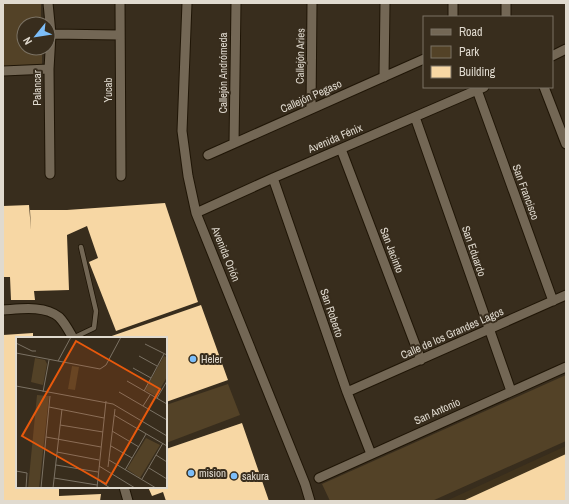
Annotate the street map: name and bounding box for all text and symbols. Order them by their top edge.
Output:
north arrow [16,16,56,56]
legend [423,16,553,88]
text: Road [459,24,483,40]
street label: Callejón Aries [293,28,307,84]
street label: Callejón Andrómeda [216,32,230,114]
text: N [20,35,35,47]
text: Park [459,44,479,60]
text: Building [459,64,496,80]
street label: Palancar [30,70,44,106]
street label: Callejón Pegaso [278,76,344,116]
street label: Yucab [101,77,115,103]
street label: Avenida Fénix [305,120,365,156]
street label: San Francisco [509,162,543,222]
street label: Avenida Orión [208,224,243,284]
street label: San Eduardo [459,224,489,278]
street label: San Jacinto [377,225,407,275]
street label: San Roberto [317,287,347,339]
street label: Calle de los Grandes Lagos [398,304,506,362]
inset map [16,337,167,488]
place label: Heler [201,352,223,366]
marker: Heler [188,354,198,364]
street label: San Antonio [412,395,462,427]
place label: mision [199,466,226,480]
marker: mision [186,468,196,478]
place label: sakura [242,469,269,483]
marker: sakura [229,471,239,481]

